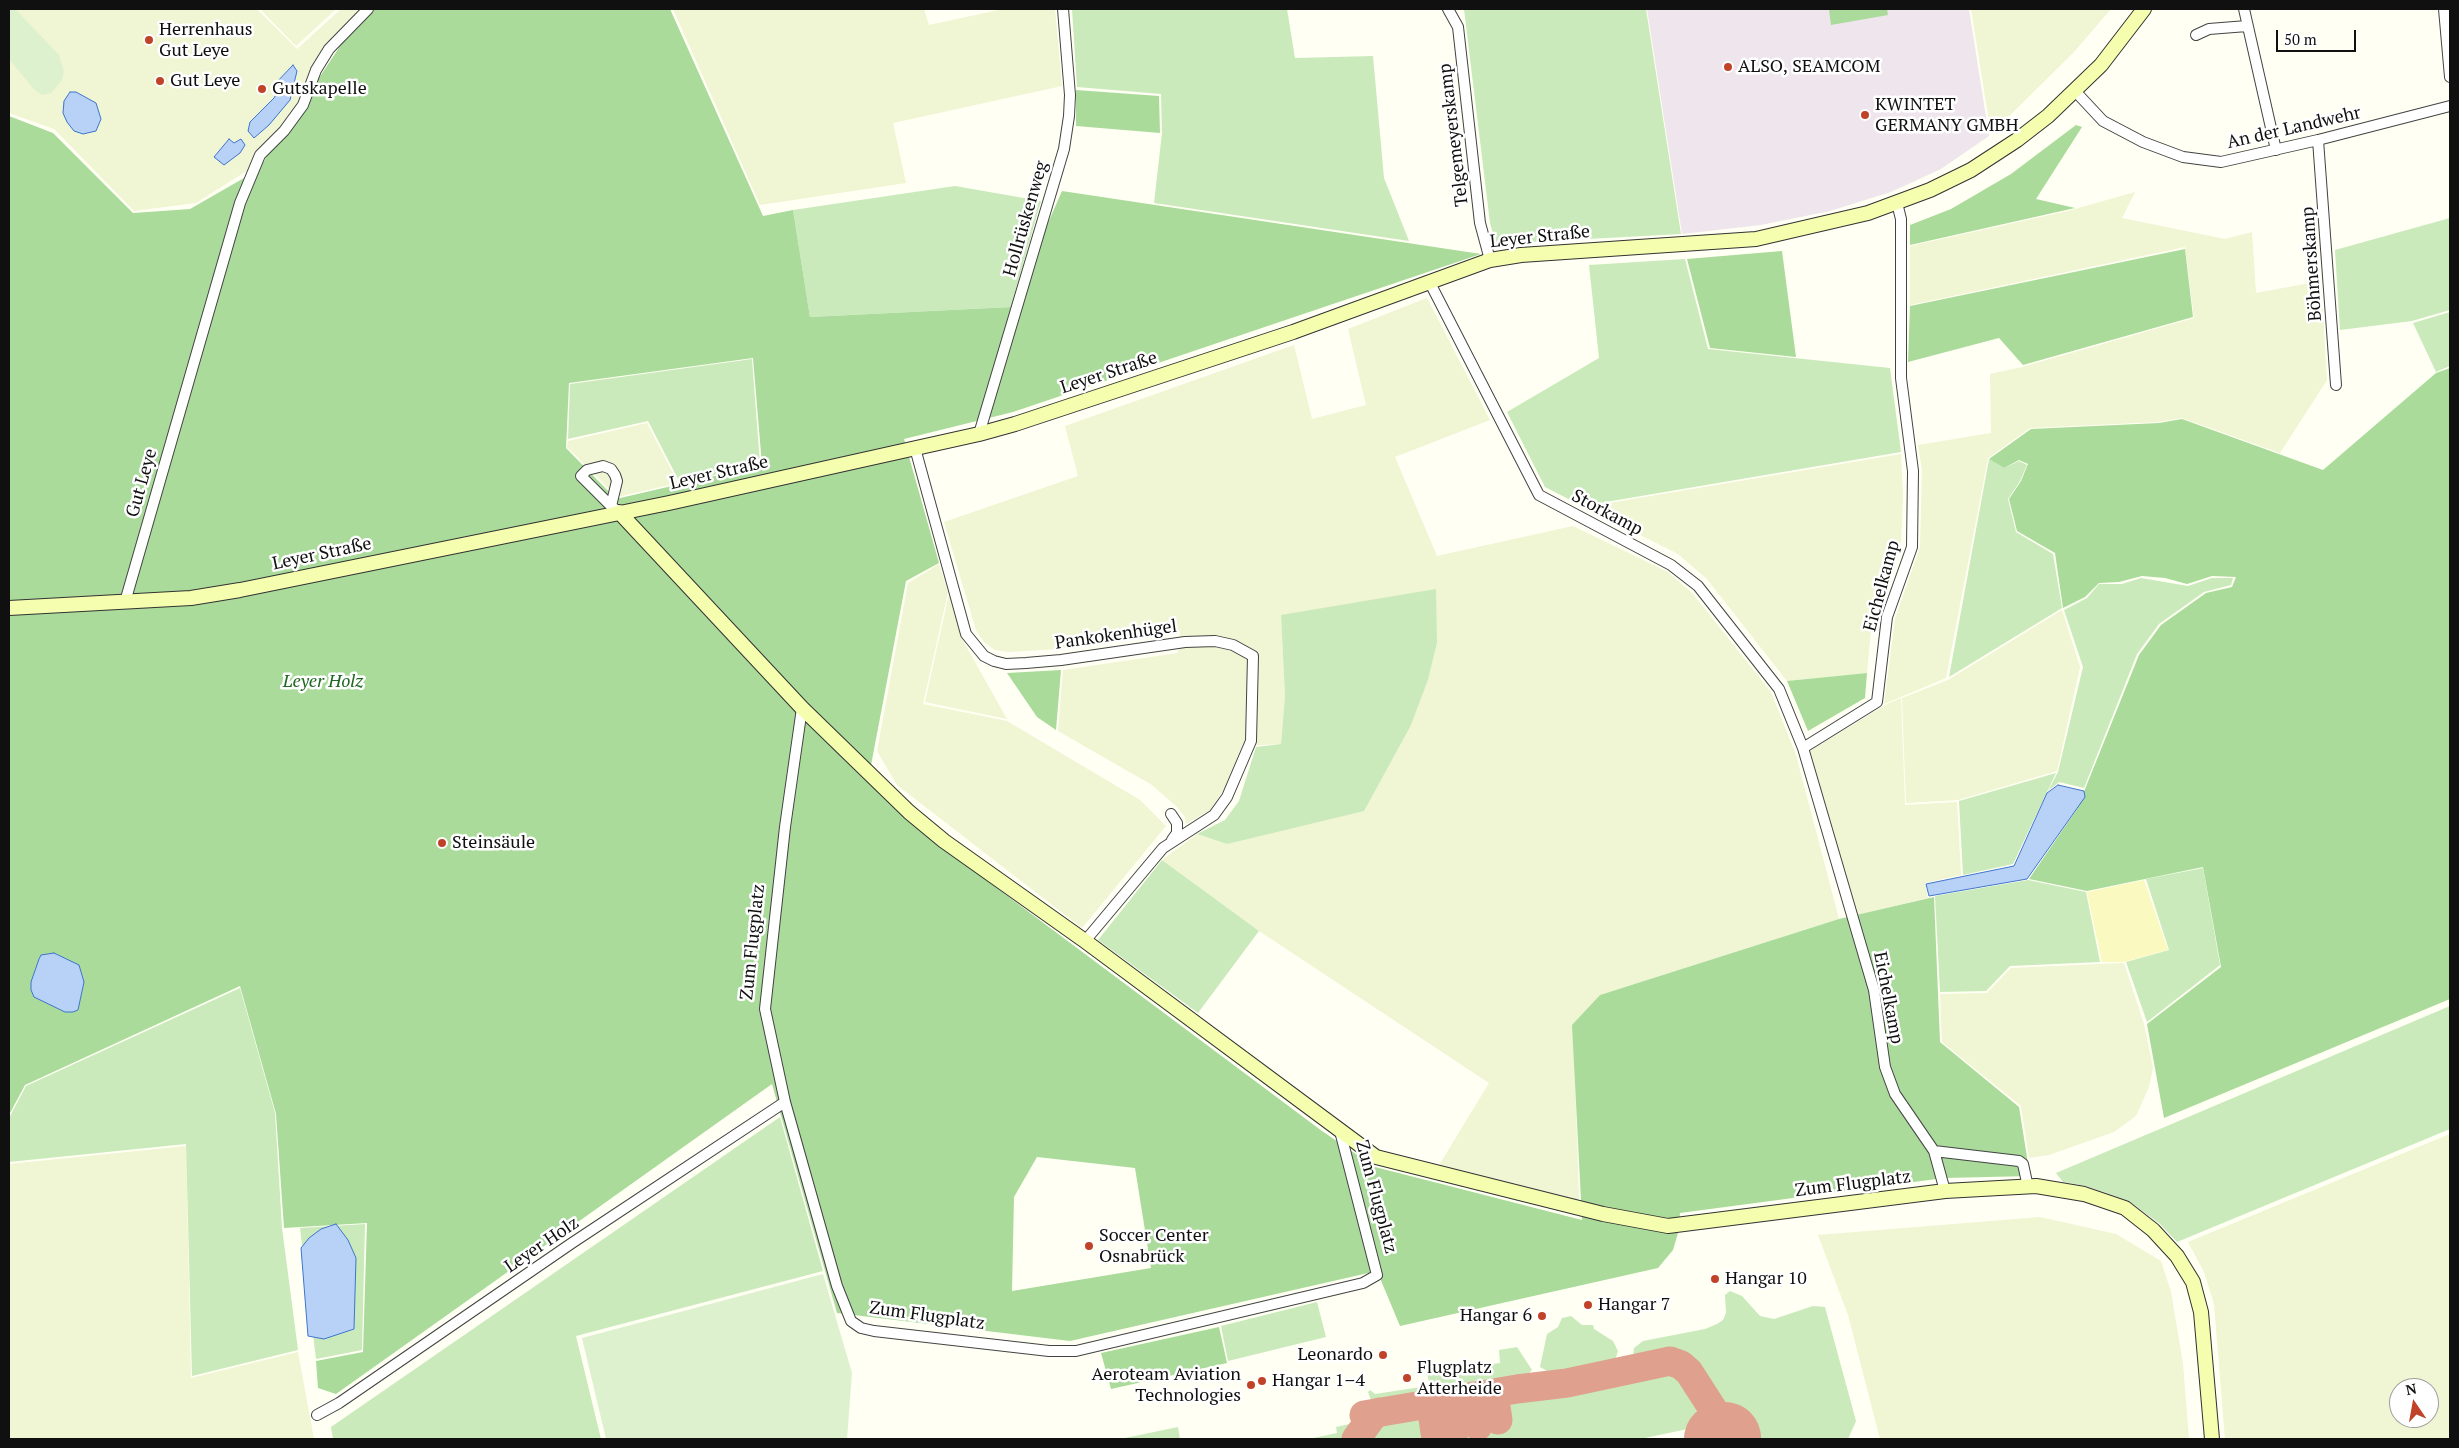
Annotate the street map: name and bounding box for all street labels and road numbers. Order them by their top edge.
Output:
street label: Telgemeyerskamp [1435,62,1473,208]
street label: An der Landwehr [2225,102,2363,154]
street label: Hollrüskenweg [999,159,1053,279]
street label: Böhmerskamp [2297,206,2327,322]
street label: Leyer Straße [1489,221,1591,253]
street label: Leyer Straße [1058,347,1160,399]
street label: Gut Leye [122,446,162,520]
street label: Leyer Straße [668,451,770,495]
street label: Storkamp [1568,485,1646,541]
street label: Leyer Straße [271,533,373,575]
street label: Eichelkamp [1859,538,1905,634]
street label: Pankokenhügel [1054,616,1178,654]
street label: Zum Flugplatz [736,883,770,1001]
street label: Eichelkamp [1868,950,1908,1046]
street label: Zum Flugplatz [1351,1138,1401,1256]
street label: Zum Flugplatz [1794,1166,1912,1202]
street label: Leyer Holz [501,1212,583,1278]
street label: Zum Flugplatz [868,1297,986,1335]

